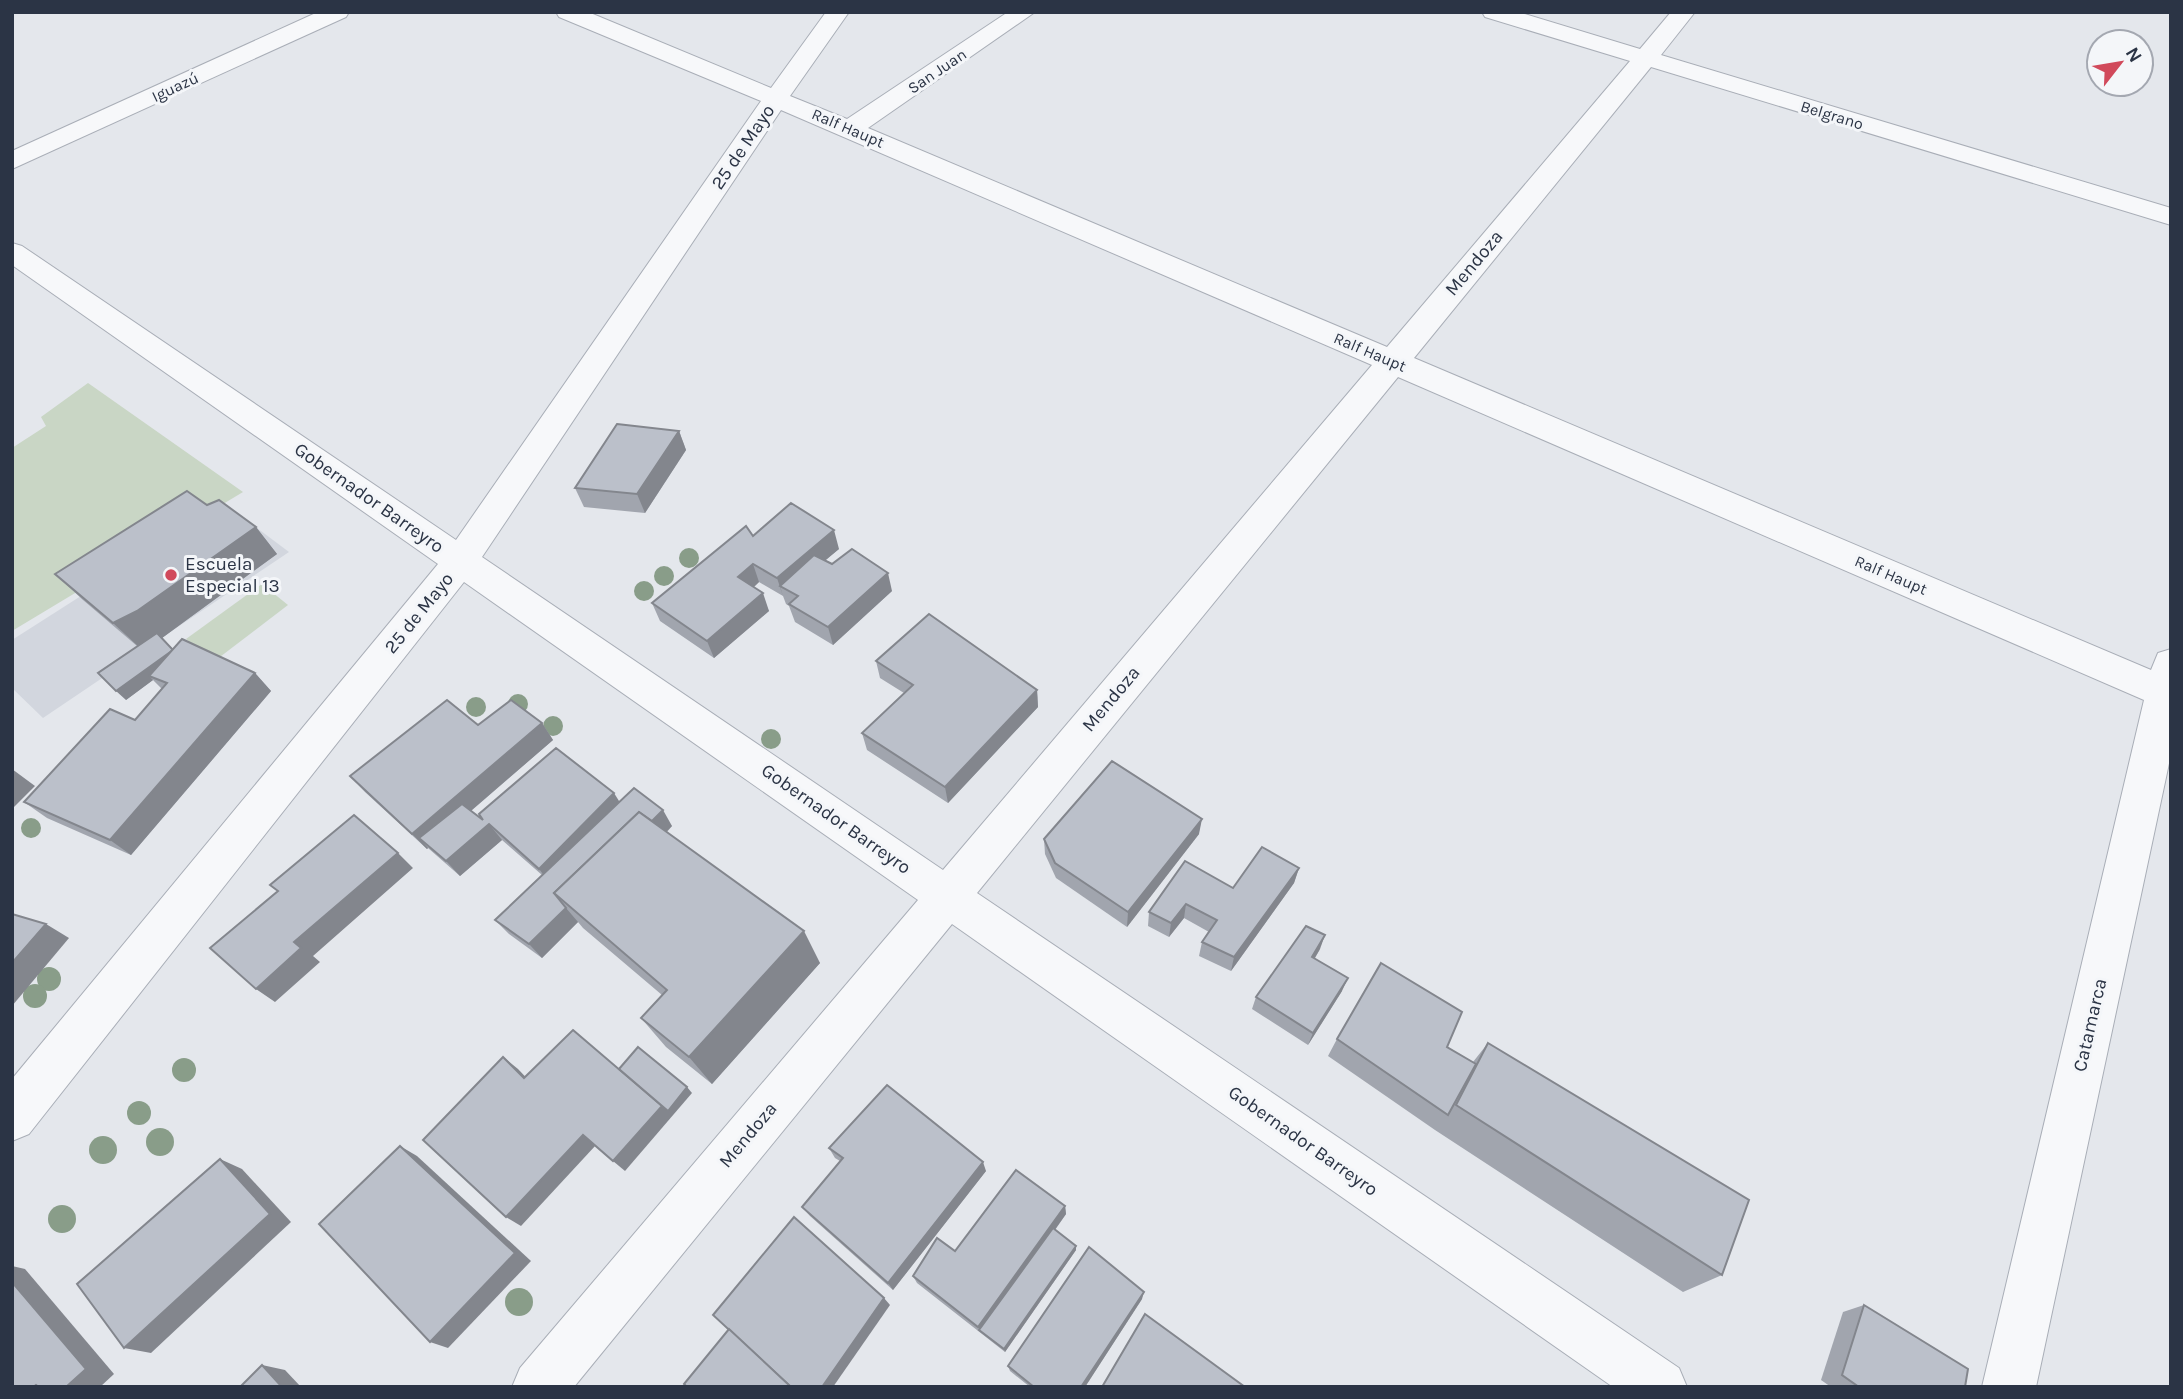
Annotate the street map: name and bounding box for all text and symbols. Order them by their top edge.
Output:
north arrow [2085,28,2155,98]
text: N [2121,43,2147,66]
street label: San Juan [904,45,970,97]
street label: Iguazú [149,68,201,106]
street label: Belgrano [1798,96,1866,134]
street label: 25 de Mayo [707,100,779,194]
street label: Ralf Haupt [809,104,887,152]
street label: Mendoza [1440,226,1508,300]
street label: Ralf Haupt [1331,328,1409,376]
street label: Gobernador Barreyro [290,438,448,558]
street label: Ralf Haupt [1852,551,1930,599]
place label: Escuela Especial 13 [185,553,280,597]
marker: Escuela Especial 13 [163,567,179,583]
street label: 25 de Mayo [380,568,458,658]
street label: Mendoza [1077,662,1145,736]
street label: Gobernador Barreyro [757,759,915,879]
street label: Catamarca [2069,976,2111,1074]
street label: Gobernador Barreyro [1224,1081,1382,1201]
street label: Mendoza [714,1098,782,1172]

